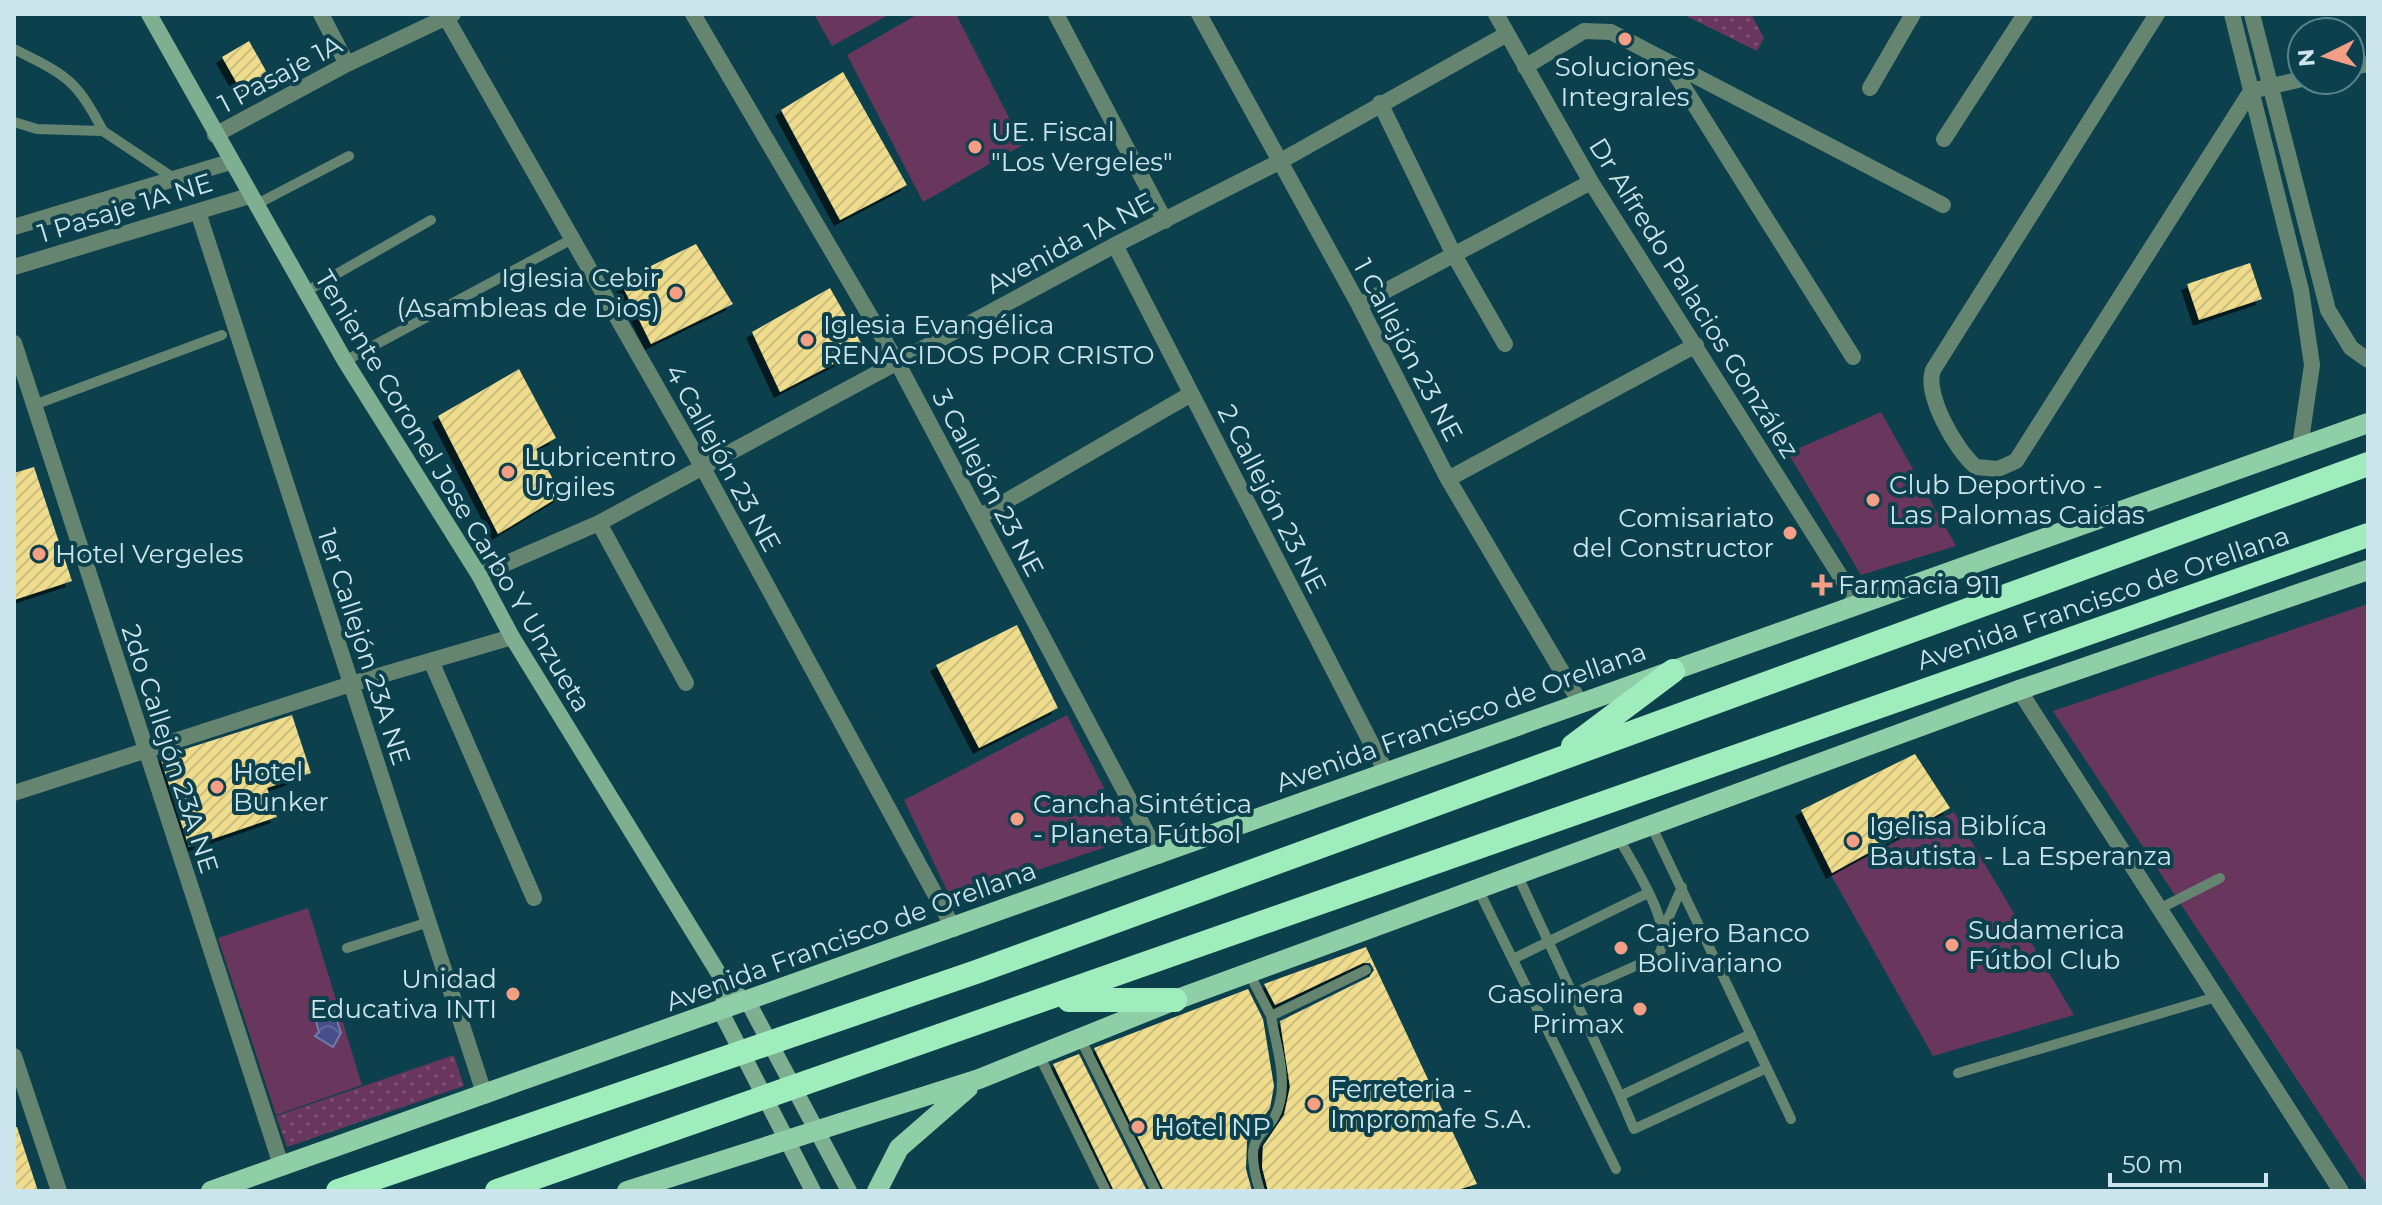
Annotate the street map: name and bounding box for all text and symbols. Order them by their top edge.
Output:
north arrow [2286,16,2366,96]
street label: 1 Pasaje 1A [213,28,348,120]
marker: Soluciones Integrales [1616,30,1634,48]
text: N [2292,48,2321,68]
place label: Soluciones Integrales [1555,51,1695,113]
place label: UE. Fiscal "Los Vergeles" [991,116,1173,178]
street label: Dr Alfredo Palacios González [1582,132,1806,464]
marker: UE. Fiscal "Los Vergeles" [966,138,984,156]
street label: 1 Pasaje 1A NE [34,166,216,250]
street label: Avenida 1A NE [981,185,1159,301]
street label: 1 Callejón 23 NE [1346,253,1470,447]
place label: Iglesia Cebir (Asambleas de Dios) [396,262,660,324]
street label: Teniente Coronel Jose Carbo Y Unzueta [308,264,598,718]
marker: Iglesia Cebir (Asambleas de Dios) [667,284,685,302]
place label: Iglesia Evangélica RENACIDOS POR CRISTO [823,309,1154,371]
marker: Iglesia Evangélica RENACIDOS POR CRISTO [798,331,816,349]
street label: 4 Callejón 23 NE [658,359,788,557]
street label: 3 Callejón 23 NE [925,384,1051,582]
street label: 2 Callejón 23 NE [1211,399,1333,599]
place label: Lubricentro Urgiles [524,441,676,503]
marker: Lubricentro Urgiles [499,463,517,481]
place label: Club Deportivo - Las Palomas Caidas [1889,469,2145,531]
marker: Club Deportivo - Las Palomas Caidas [1864,491,1882,509]
place label: Comisariato del Constructor [1572,502,1774,564]
street label: Avenida Francisco de Orellana [1913,519,2293,677]
marker: Comisariato del Constructor [1781,524,1799,542]
street label: 1er Callejón 23A NE [311,525,417,769]
place label: Hotel Vergeles [55,538,243,570]
marker: Hotel Vergeles [30,545,48,563]
place label: Farmacia 911 [1838,569,2001,601]
marker: Farmacia 911 [1813,576,1831,594]
street label: 2do Callejón 23A NE [115,621,225,877]
street label: Avenida Francisco de Orellana [1271,635,1651,799]
place label: Hotel Bunker [233,756,329,818]
marker: Hotel Bunker [208,778,226,796]
place label: Cancha Sintética - Planeta Fútbol [1033,788,1252,850]
marker: Cancha Sintética - Planeta Fútbol [1008,810,1026,828]
place label: Igelisa Biblíca Bautista - La Esperanza [1869,810,2172,872]
marker: Igelisa Biblíca Bautista - La Esperanza [1844,832,1862,850]
street label: Avenida Francisco de Orellana [661,854,1041,1018]
place label: Sudamerica Fútbol Club [1968,914,2125,976]
place label: Cajero Banco Bolivariano [1637,917,1810,979]
marker: Sudamerica Fútbol Club [1943,936,1961,954]
marker: Cajero Banco Bolivariano [1612,939,1630,957]
place label: Unidad Educativa INTI [310,963,497,1025]
place label: Gasolinera Primax [1488,978,1624,1040]
marker: Unidad Educativa INTI [504,985,522,1003]
marker: Gasolinera Primax [1631,1000,1649,1018]
place label: Ferreteria - Impromafe S.A. [1330,1073,1531,1135]
marker: Ferreteria - Impromafe S.A. [1305,1095,1323,1113]
place label: Hotel NP [1154,1111,1271,1143]
marker: Hotel NP [1129,1118,1147,1136]
scale bar [2110,1137,2266,1187]
text: 50 m [2122,1150,2183,1179]

